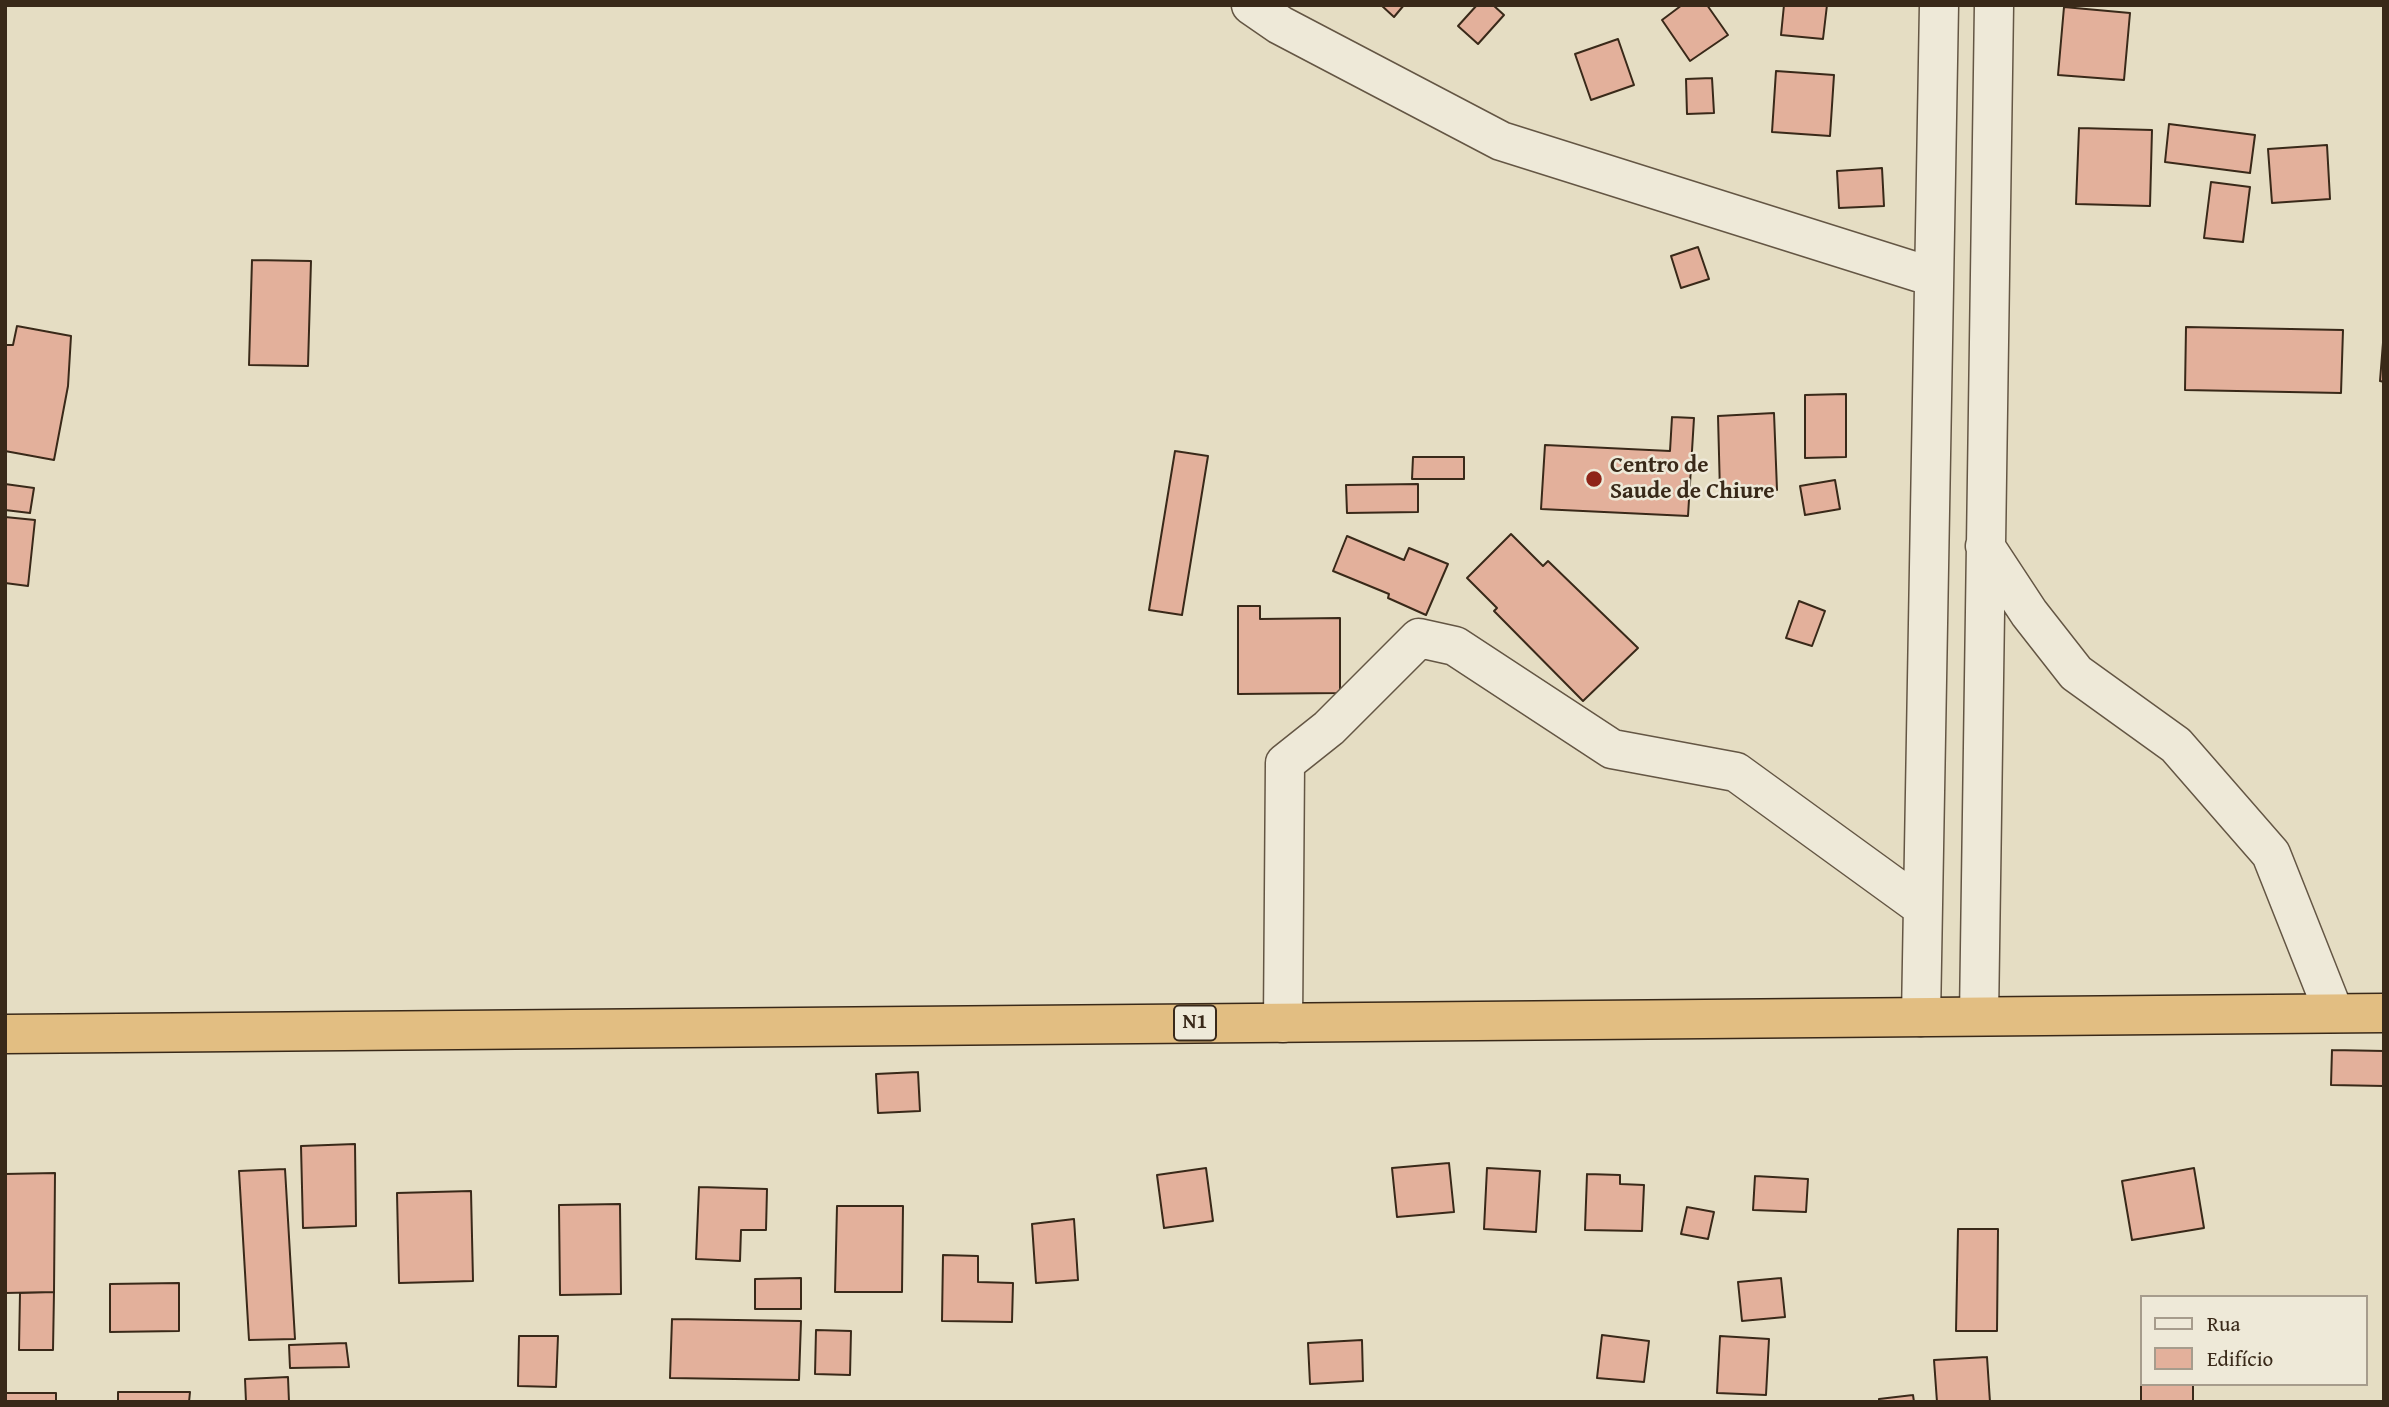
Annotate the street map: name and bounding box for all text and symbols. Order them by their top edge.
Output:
place label: Centro de Saude de Chiure [1610,452,1775,506]
marker: Centro de Saude de Chiure [1584,469,1604,489]
road number: N1 [1174,1006,1216,1040]
legend [2140,1295,2368,1386]
text: Rua [2207,1308,2240,1339]
text: Edifício [2207,1343,2273,1374]

